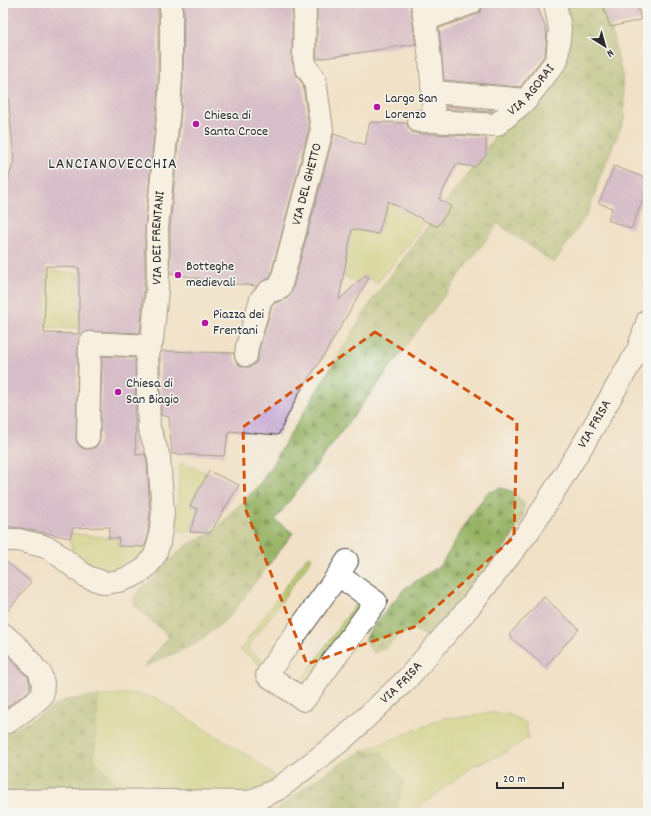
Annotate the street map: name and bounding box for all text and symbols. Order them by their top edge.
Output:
north arrow [585,26,625,66]
text: N [602,44,617,61]
street label: VIA AGORAI [503,60,560,121]
place label: Largo San Lorenzo [385,89,437,125]
marker: Largo San Lorenzo [372,102,382,112]
place label: Chiesa di Santa Croce [204,106,268,142]
marker: Chiesa di Santa Croce [191,119,201,129]
street label: VIA DEL GHETTO [287,141,328,227]
district label: LANCIANOVECCHIA [48,153,178,176]
street label: VIA DEI FRENTANI [147,189,171,285]
place label: Botteghe medievali [186,257,236,293]
marker: Botteghe medievali [173,270,183,280]
place label: Piazza dei Frentani [213,305,265,341]
marker: Piazza dei Frentani [200,318,210,328]
place label: Chiesa di San Biagio [126,374,179,410]
marker: Chiesa di San Biagio [113,387,123,397]
street label: VIA FRISA [573,396,617,452]
street label: VIA FRISA [376,657,428,709]
scale bar [497,764,563,790]
text: 20 m [503,771,526,788]

